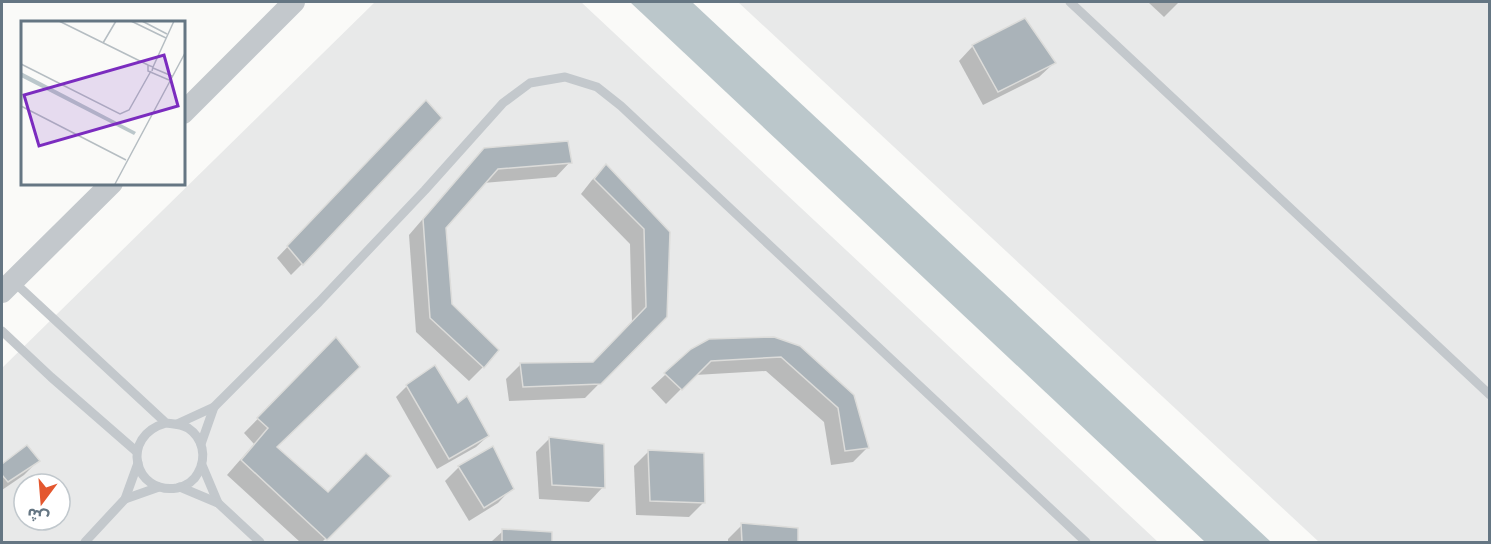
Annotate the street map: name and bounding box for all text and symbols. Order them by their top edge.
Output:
inset map [21,21,184,184]
north arrow [12,472,72,532]
text: ش [24,502,52,530]

